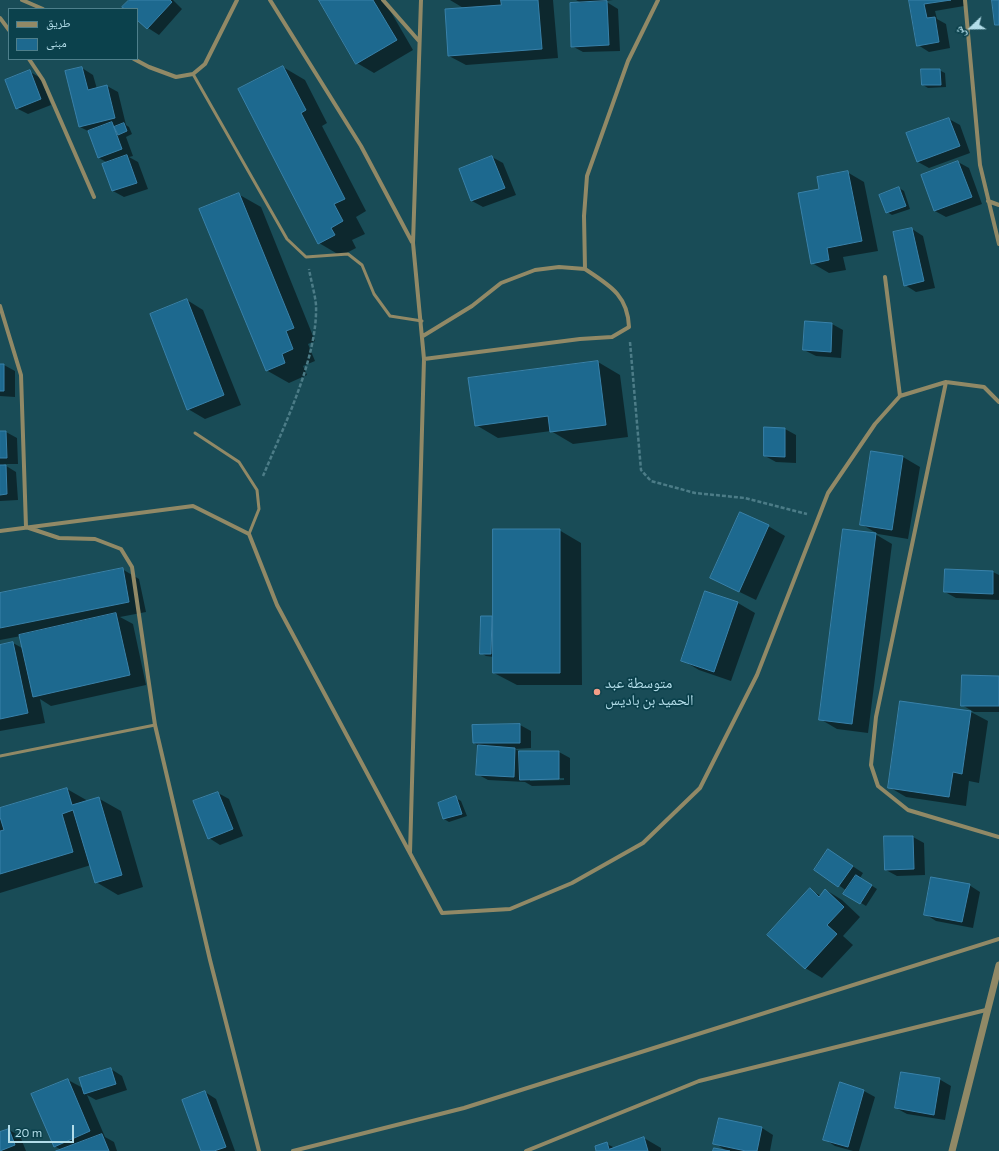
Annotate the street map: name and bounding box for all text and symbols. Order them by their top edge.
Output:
legend [8,8,138,60]
north arrow [951,8,991,48]
text: طريق [46,15,71,29]
text: ش [951,25,968,41]
text: مبنى [46,35,67,49]
place label: متوسطة عبد الحميد بن باديس [605,674,694,709]
marker: متوسطة عبد الحميد بن باديس [592,687,602,697]
scale bar [10,1117,76,1143]
text: 20 m [15,1125,42,1139]

